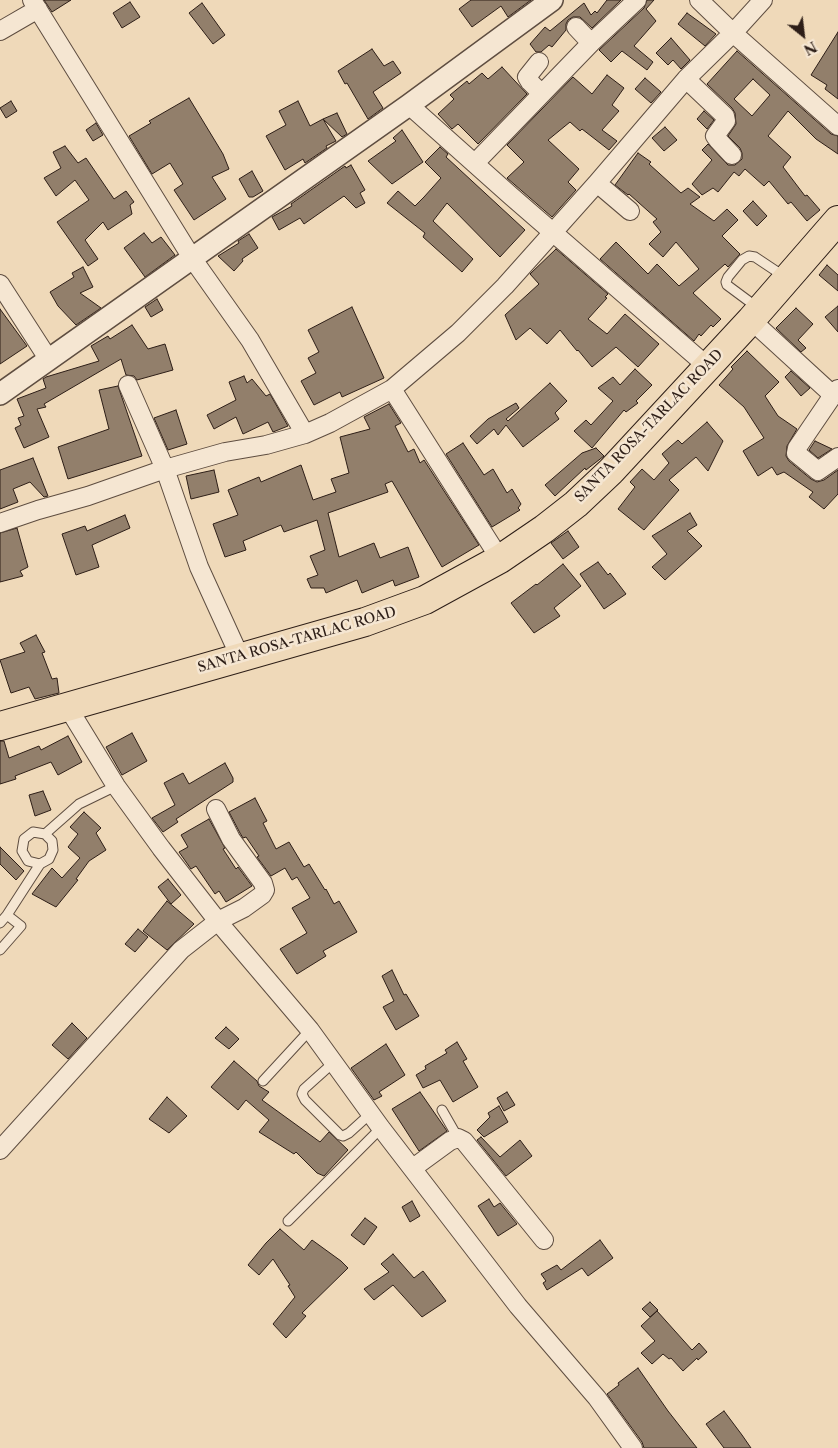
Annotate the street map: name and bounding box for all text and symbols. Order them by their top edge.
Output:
north arrow [778,10,828,60]
text: N [801,37,820,59]
street label: SANTA ROSA-TARLAC ROAD [572,346,726,506]
street label: SANTA ROSA-TARLAC ROAD [196,604,398,676]

